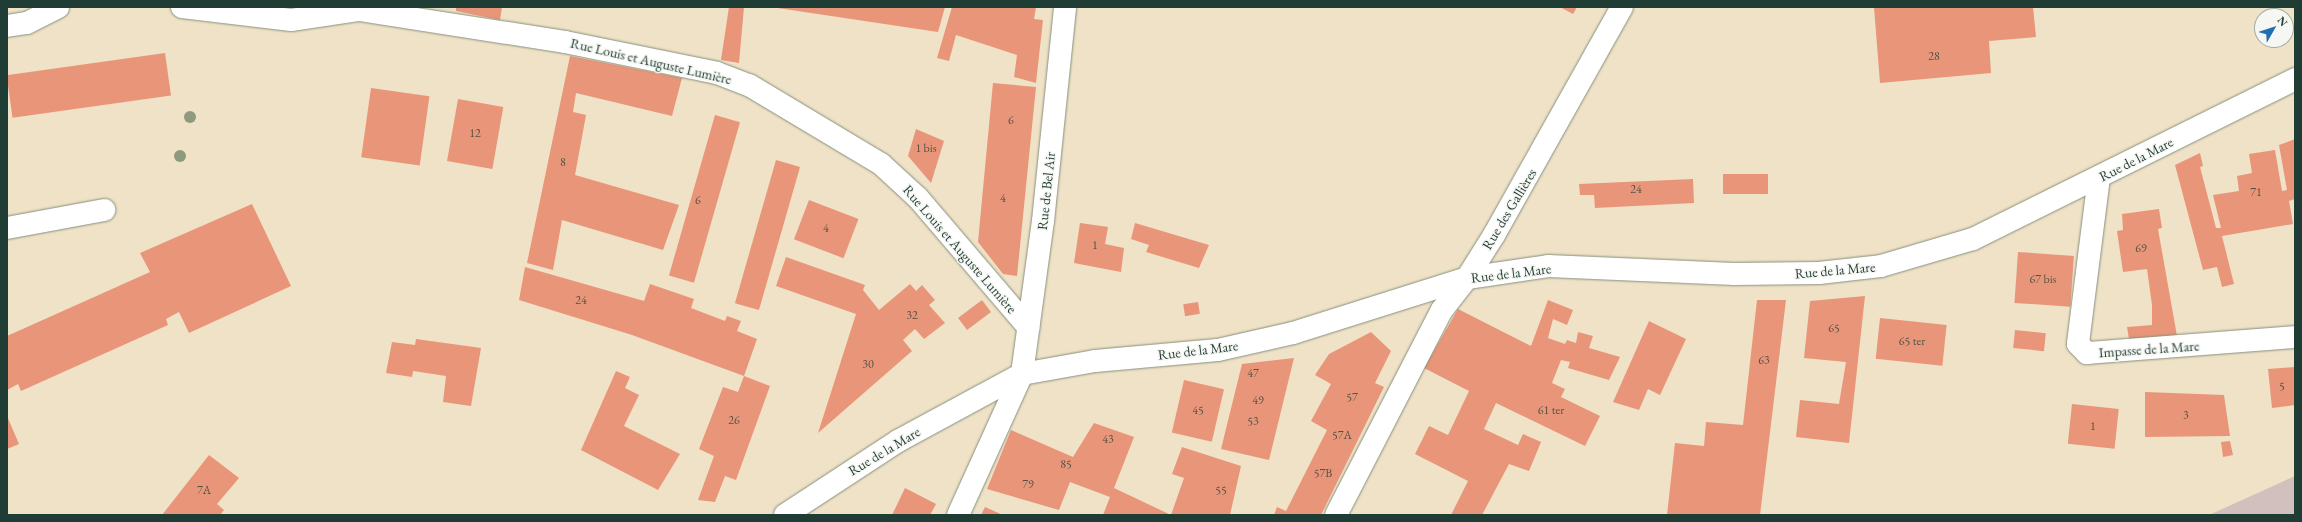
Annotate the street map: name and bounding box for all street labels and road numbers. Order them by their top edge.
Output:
street label: Rue Louis et Auguste Lumière [569,34,733,88]
street label: Rue de la Mare [2096,133,2176,185]
street label: Rue de Bel Air [1034,151,1058,231]
street label: Rue des Gallières [1478,165,1540,253]
street label: Rue Louis et Auguste Lumière [900,181,1020,317]
street label: Rue de la Mare [1794,258,1876,282]
street label: Rue de la Mare [1470,260,1552,286]
street label: Rue de la Mare [1157,337,1239,363]
street label: Impasse de la Mare [2098,337,2200,361]
street label: Rue de la Mare [845,423,923,479]

